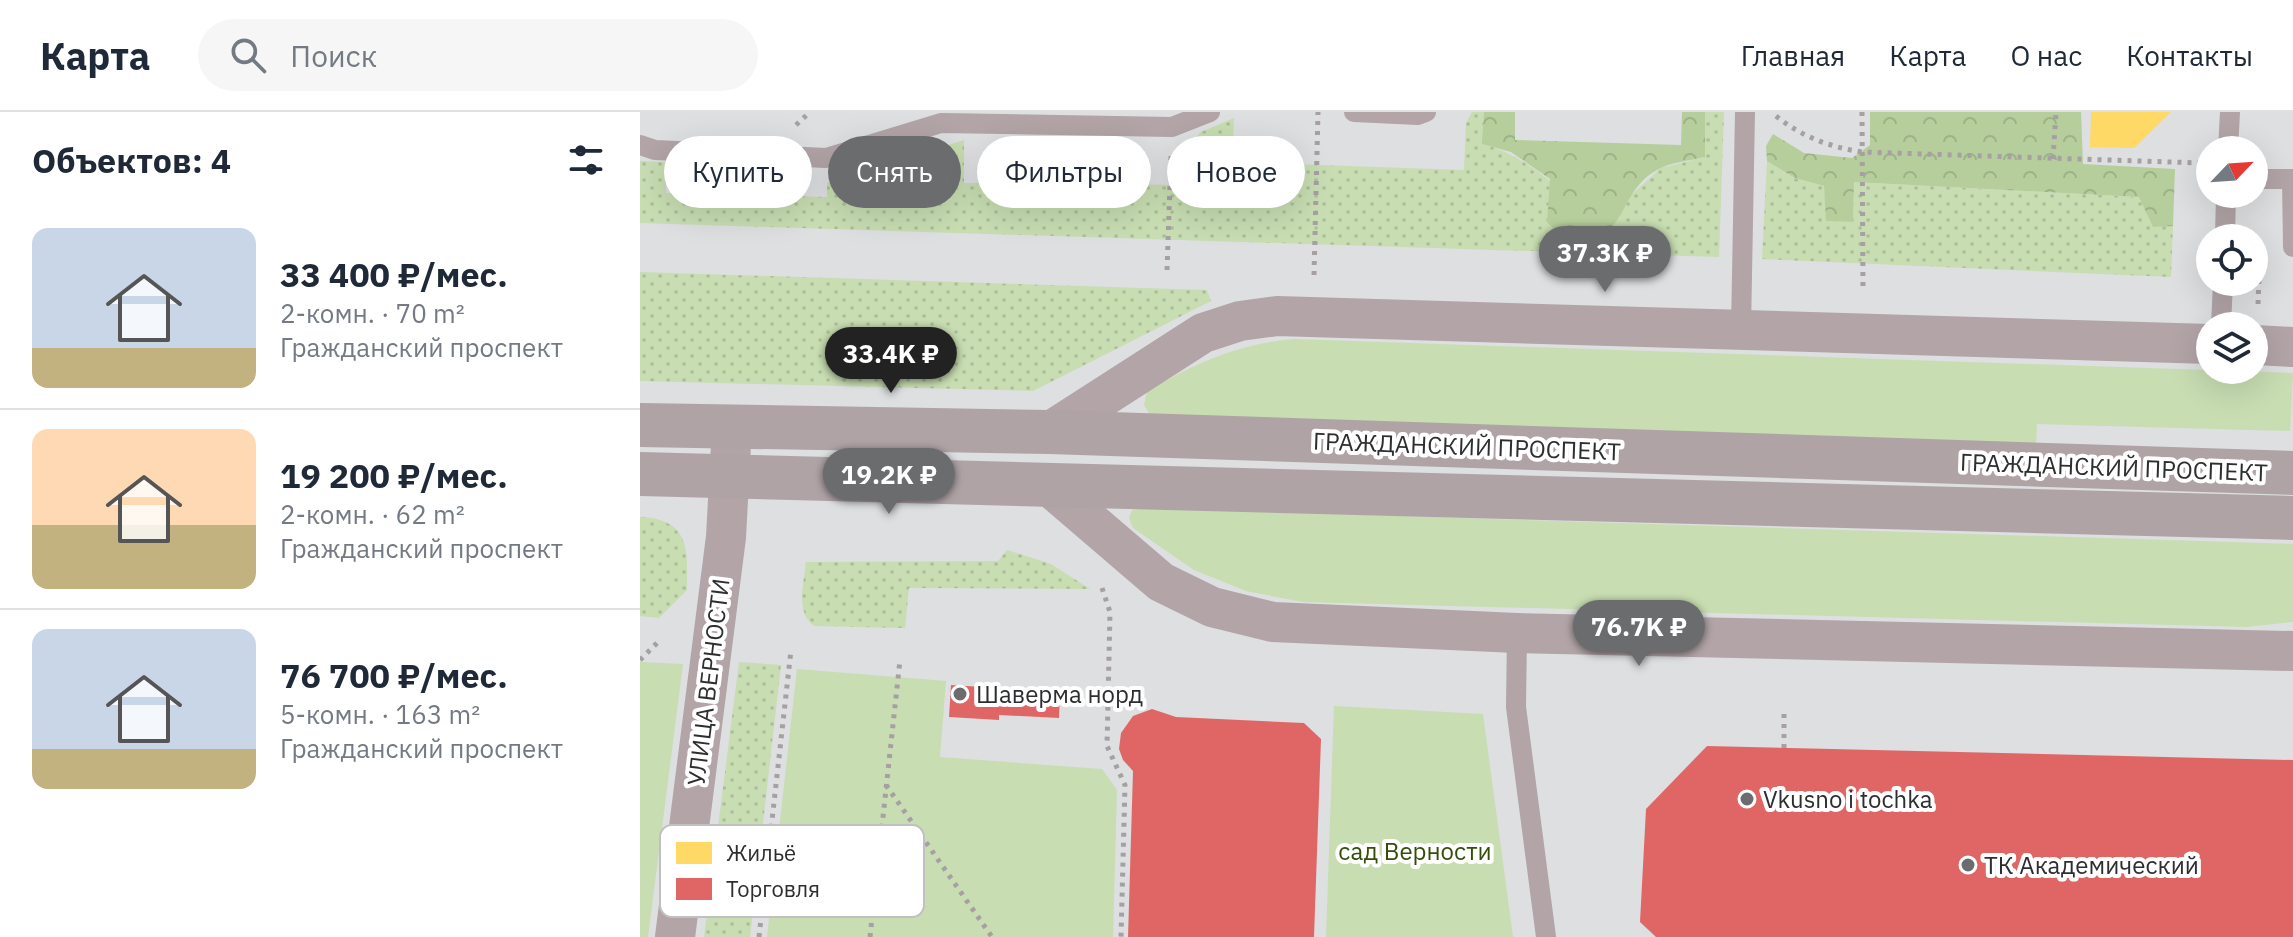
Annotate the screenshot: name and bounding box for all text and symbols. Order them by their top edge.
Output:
search box [198,19,758,91]
text: Карта [40,31,150,80]
icon: search [226,33,270,77]
text: Поиск [290,36,377,75]
text: Главная [1741,37,1845,74]
text: Карта [1889,37,1966,74]
text: О нас [2010,37,2082,74]
text: Контакты [2126,37,2253,74]
chip: Купить [664,136,812,208]
chip: Снять [828,136,961,208]
chip: Фильтры [977,136,1151,208]
chip: Новое [1167,136,1305,208]
north arrow [2196,136,2268,208]
map controls [2196,136,2268,384]
text: Объектов: 4 [32,138,231,182]
icon: filters [564,138,608,182]
button: locate [2196,224,2268,296]
pin: 37.3K ₽ [1531,226,1679,294]
text: 37.3K ₽ [1557,235,1653,269]
text: 33 400 ₽/мес. [280,252,508,296]
icon: home [96,260,192,356]
text: 2-комн. · 70 m² [280,296,465,330]
button: layers [2196,312,2268,384]
pin: 33.4K ₽ [817,327,965,395]
text: Гражданский проспект [280,330,563,364]
text: 33.4K ₽ [843,336,939,370]
street label: ГРАЖДАНСКИЙ ПРОСПЕКТ [1313,425,1622,467]
street label: ГРАЖДАНСКИЙ ПРОСПЕКТ [1960,446,2269,488]
pin: 19.2K ₽ [815,448,963,516]
text: 19 200 ₽/мес. [280,453,508,497]
text: 19.2K ₽ [841,457,937,491]
icon: home [96,461,192,557]
text: 2-комн. · 62 m² [280,497,465,531]
text: Гражданский проспект [280,531,563,565]
street label: УЛИЦА ВЕРНОСТИ [679,576,737,788]
pin: 76.7K ₽ [1565,600,1713,668]
text: 76.7K ₽ [1591,609,1687,643]
text: 76 700 ₽/мес. [280,653,508,697]
icon: home [96,661,192,757]
place label: Шаверма норд [976,678,1143,710]
marker: Шаверма норд [951,685,969,703]
text: 5-комн. · 163 m² [280,697,480,731]
text: Гражданский проспект [280,731,563,765]
place label: Vkusno i tochka [1763,783,1933,815]
marker: Vkusno i tochka [1738,790,1756,808]
legend [660,825,924,917]
park label: сад Верности [1338,835,1492,867]
text: Жильё [726,838,796,867]
place label: ТК Академический [1984,849,2199,881]
marker: ТК Академический [1959,856,1977,874]
text: Торговля [726,874,820,903]

